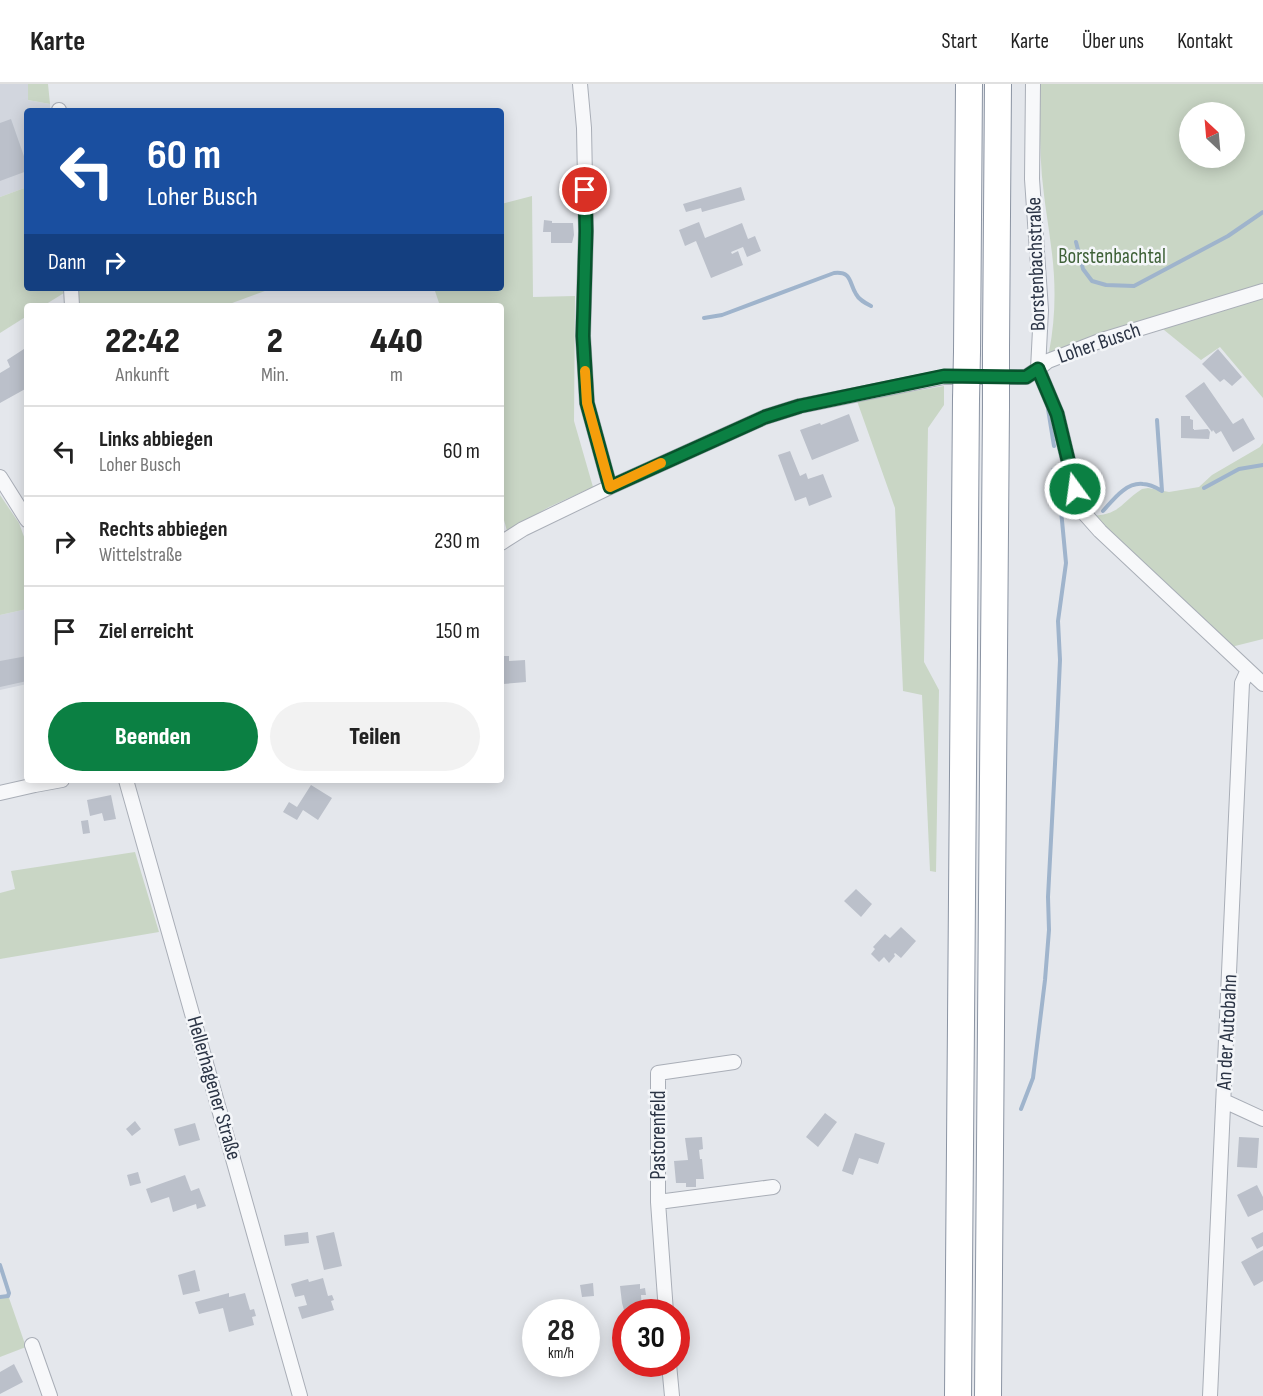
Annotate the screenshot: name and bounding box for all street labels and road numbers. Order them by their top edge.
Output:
street label: Borstenbachstraße [1021,197,1051,331]
street label: Loher Busch [1054,317,1144,369]
street label: An der Autobahn [1211,974,1243,1091]
street label: Hellerhagener Straße [182,1013,246,1163]
street label: Pastorenfeld [646,1091,671,1180]

